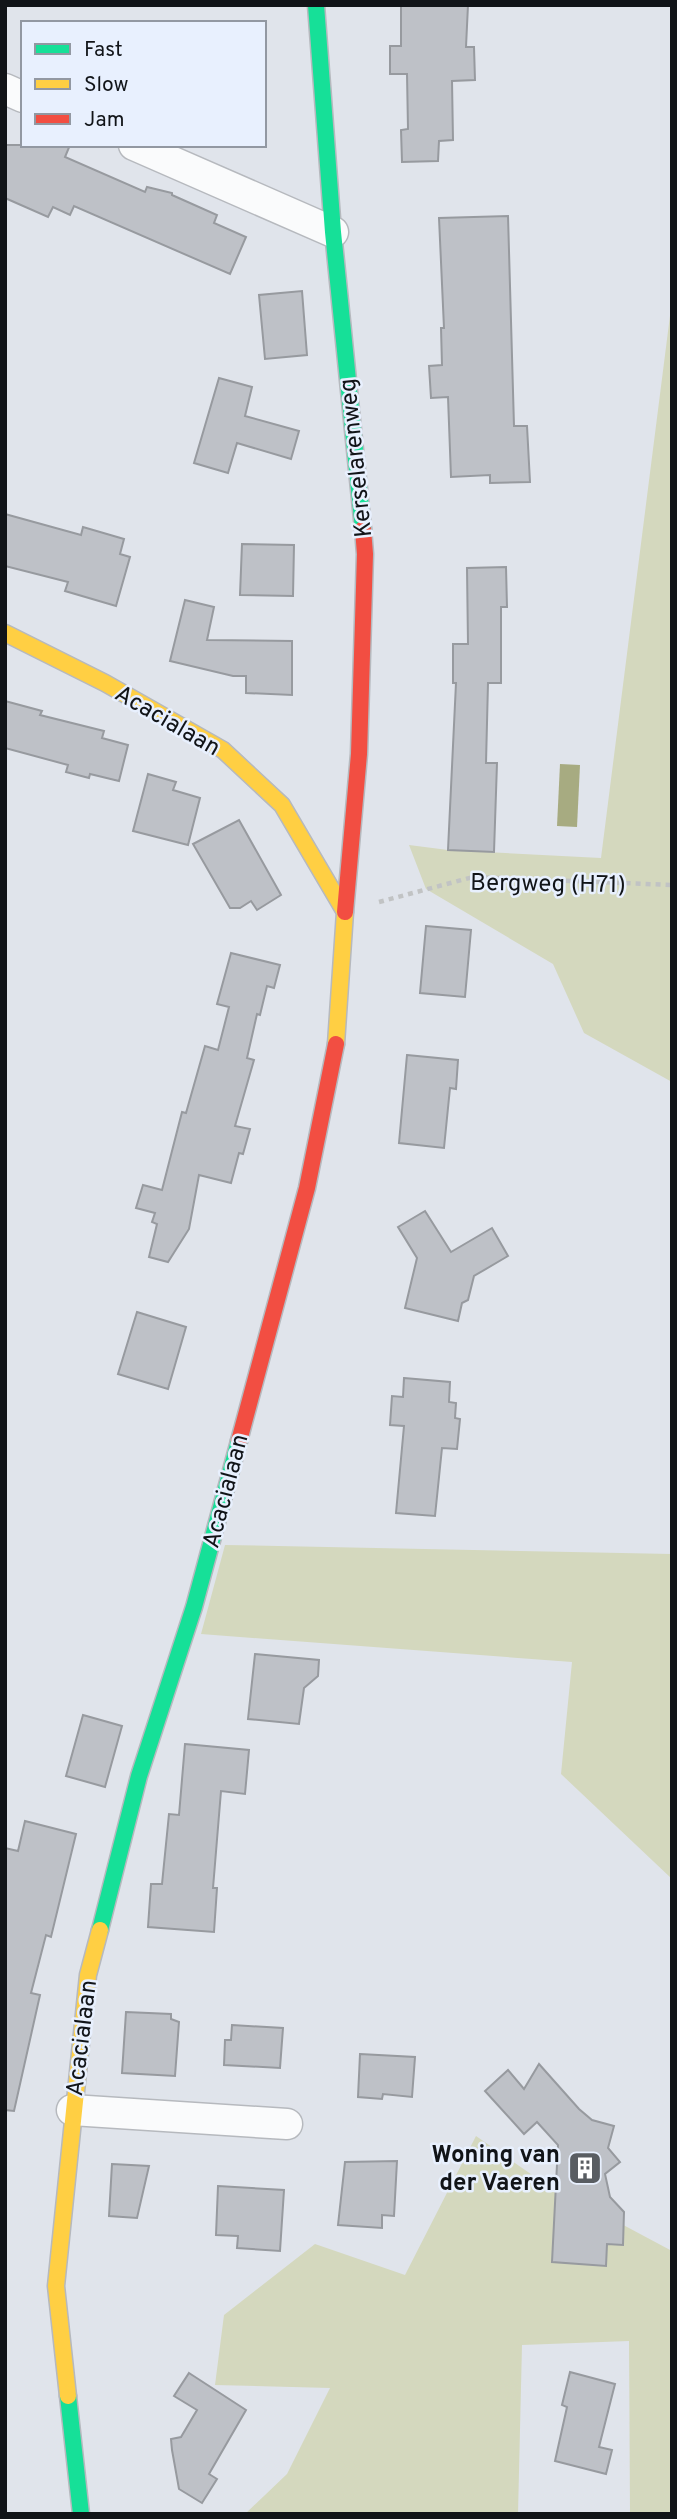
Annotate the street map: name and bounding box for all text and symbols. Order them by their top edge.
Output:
legend [21,21,266,147]
text: Fast [84,37,123,64]
text: Slow [84,72,129,99]
text: Jam [84,107,125,134]
street label: Kerselarenweg [334,377,380,539]
street label: Acacialaan [109,679,225,764]
street label: Bergweg (H71) [470,869,626,901]
street label: Acacialaan [197,1431,257,1552]
street label: Acacialaan [61,1978,105,2098]
place label: Woning van der Vaeren [432,2141,560,2199]
building icon: Woning van der Vaeren [566,2149,604,2187]

